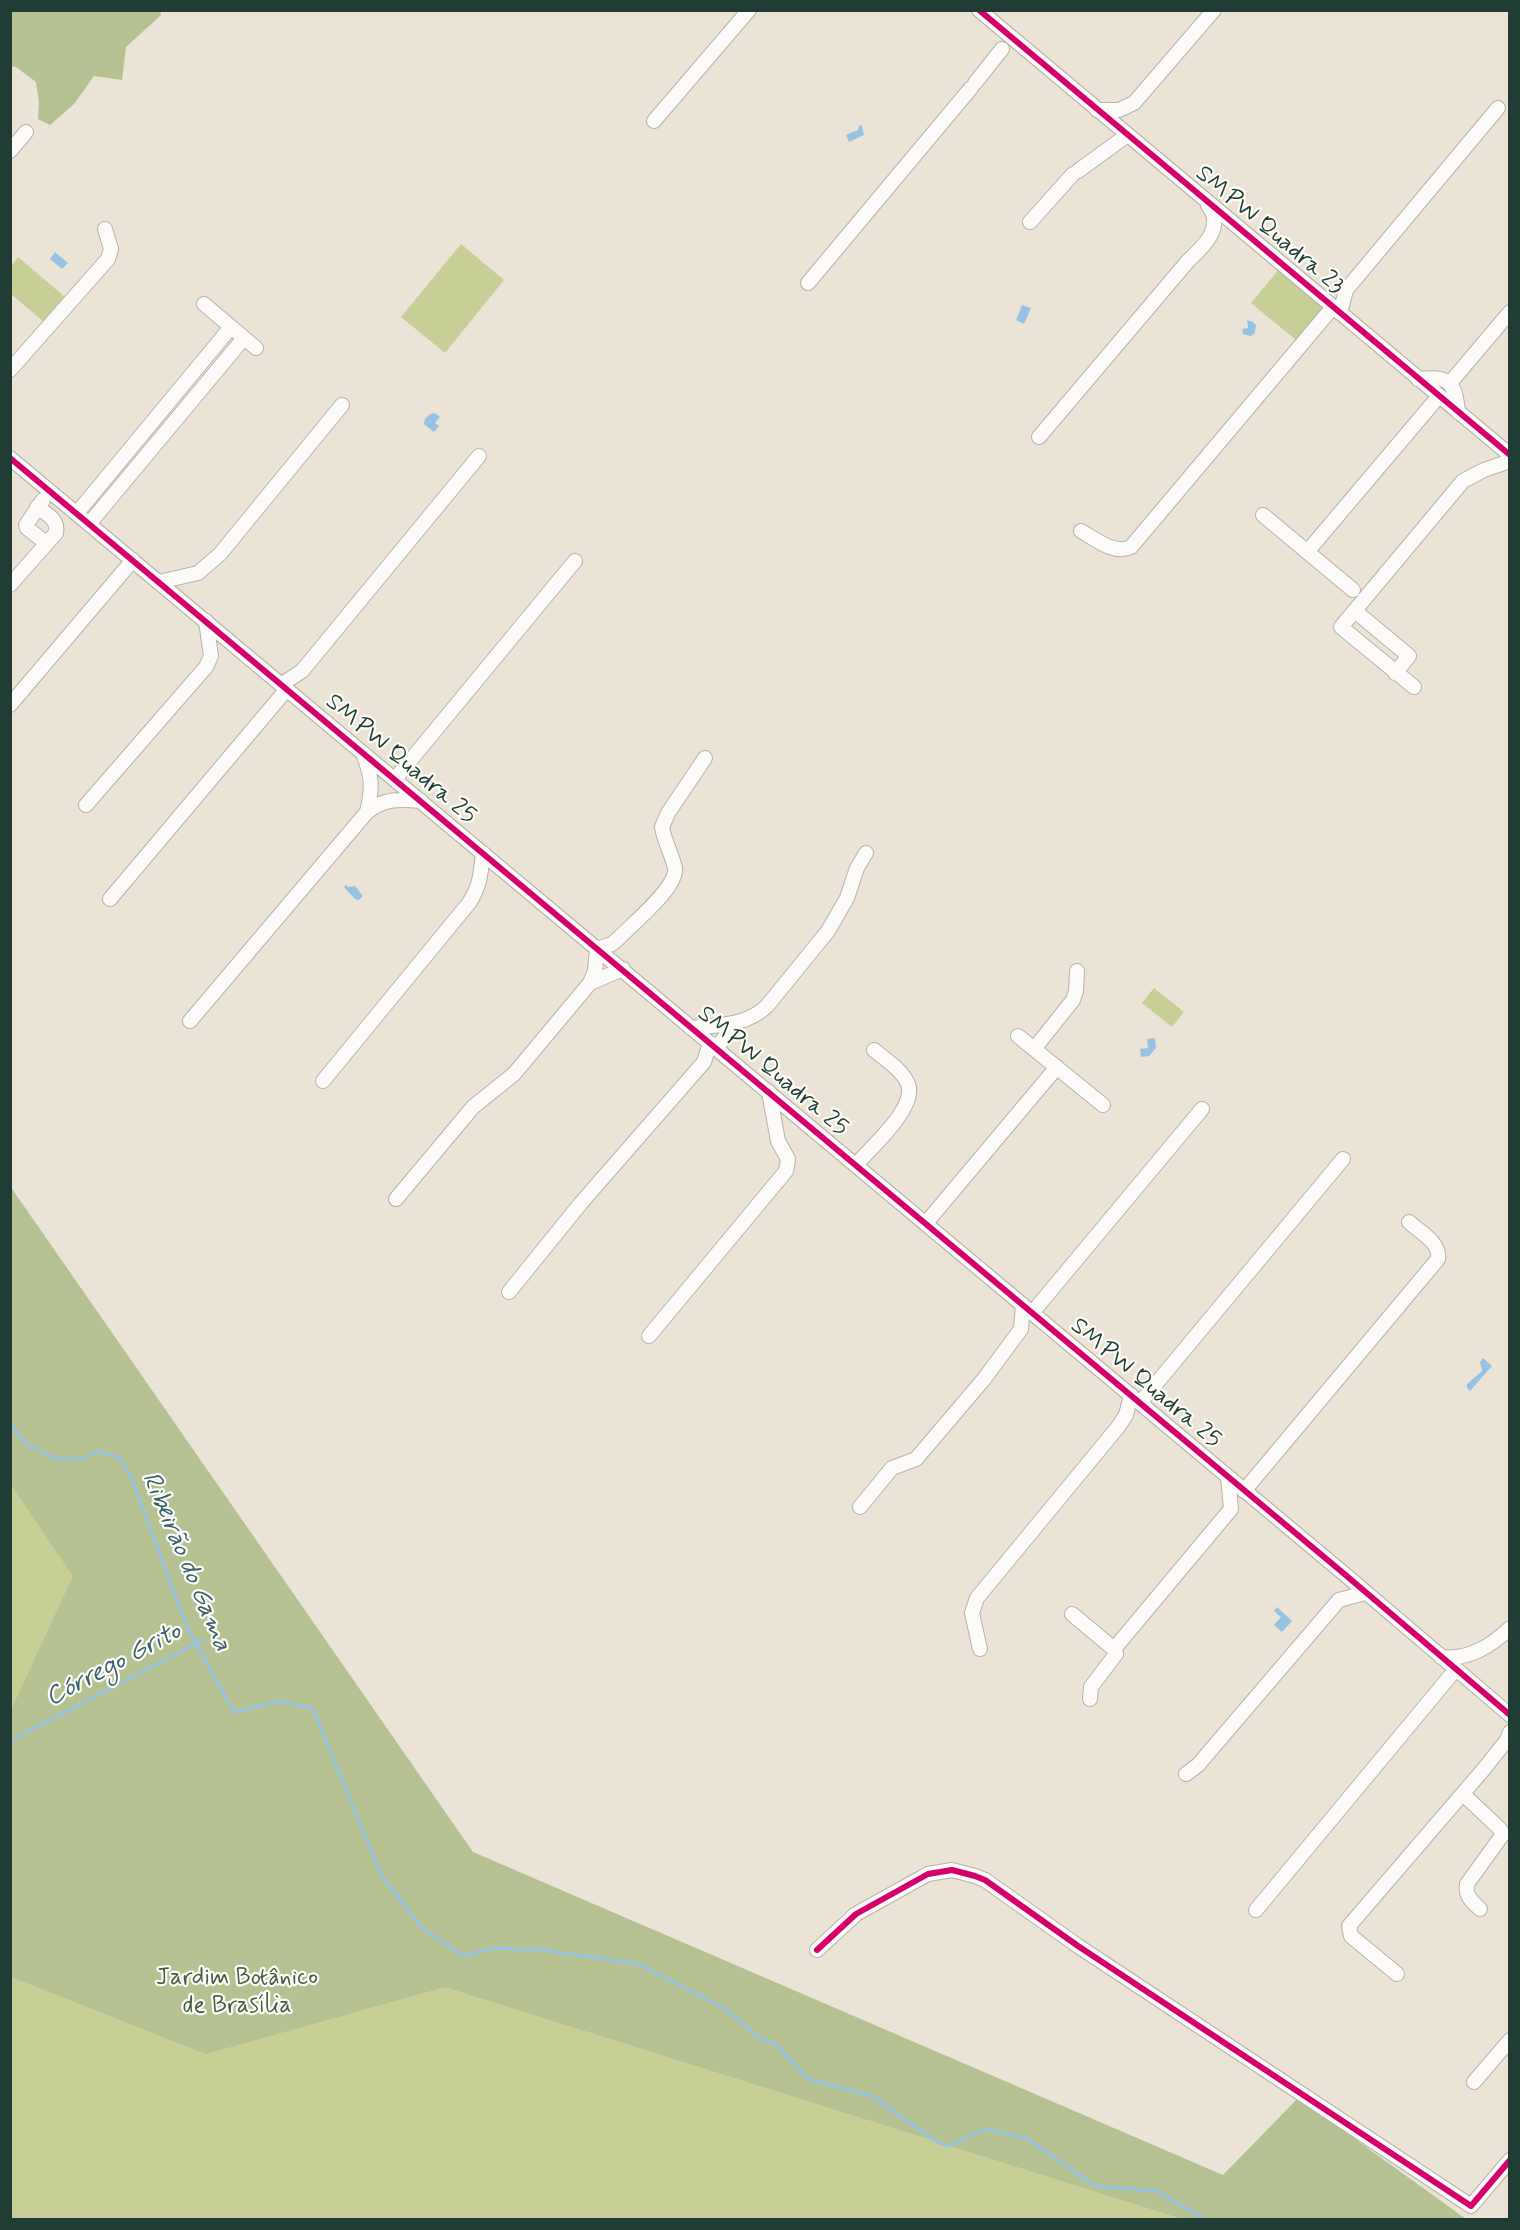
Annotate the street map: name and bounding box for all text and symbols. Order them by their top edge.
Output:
street label: SMPW Quadra 23 [1189,160,1349,302]
street label: SMPW Quadra 25 [319,689,481,831]
street label: SMPW Quadra 25 [691,1001,853,1143]
street label: SMPW Quadra 25 [1064,1313,1226,1455]
water label: Ribeirão do Gama [133,1468,237,1656]
water label: Córrego Grito [41,1617,187,1715]
park label: Jardim Botânico de Brasília [156,1965,318,2021]

